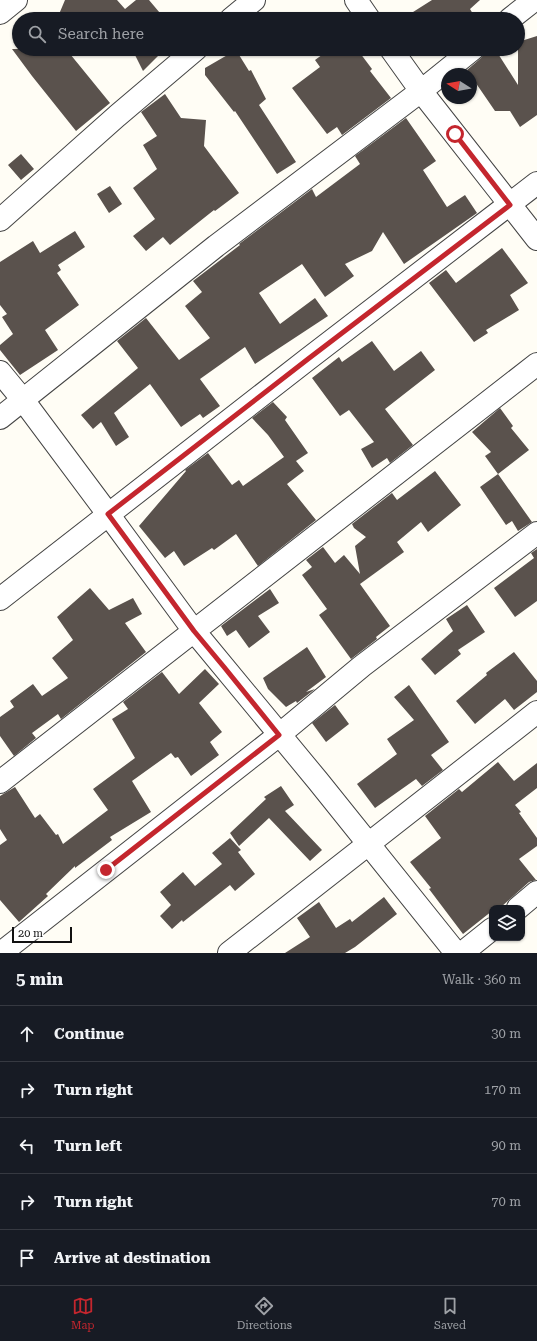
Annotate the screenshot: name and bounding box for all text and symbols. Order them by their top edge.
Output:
search box [12,12,525,56]
icon: search [26,23,48,45]
text: Search here [58,25,144,43]
north arrow [441,68,477,104]
route start [446,125,464,143]
route end [97,861,115,879]
map controls [489,905,525,941]
button: layers [489,905,525,941]
scale bar [12,925,72,944]
text: 20 m [18,927,43,940]
text: 5 min [16,969,63,989]
text: Walk · 360 m [442,972,521,987]
icon: ahead [16,1023,38,1045]
text: Continue [54,1025,124,1043]
text: 30 m [491,1026,521,1041]
icon: right [16,1079,38,1101]
text: Turn right [54,1081,133,1099]
text: 170 m [484,1082,521,1097]
icon: left [16,1135,38,1157]
text: Turn left [54,1137,122,1155]
text: 90 m [491,1138,521,1153]
icon: right [16,1191,38,1213]
text: Turn right [54,1193,133,1211]
text: 70 m [491,1194,521,1209]
icon: arrive [16,1247,38,1269]
text: Arrive at destination [54,1249,210,1267]
tab: Map [71,1295,95,1332]
tab: Directions [237,1295,292,1332]
tab: Saved [434,1295,466,1332]

